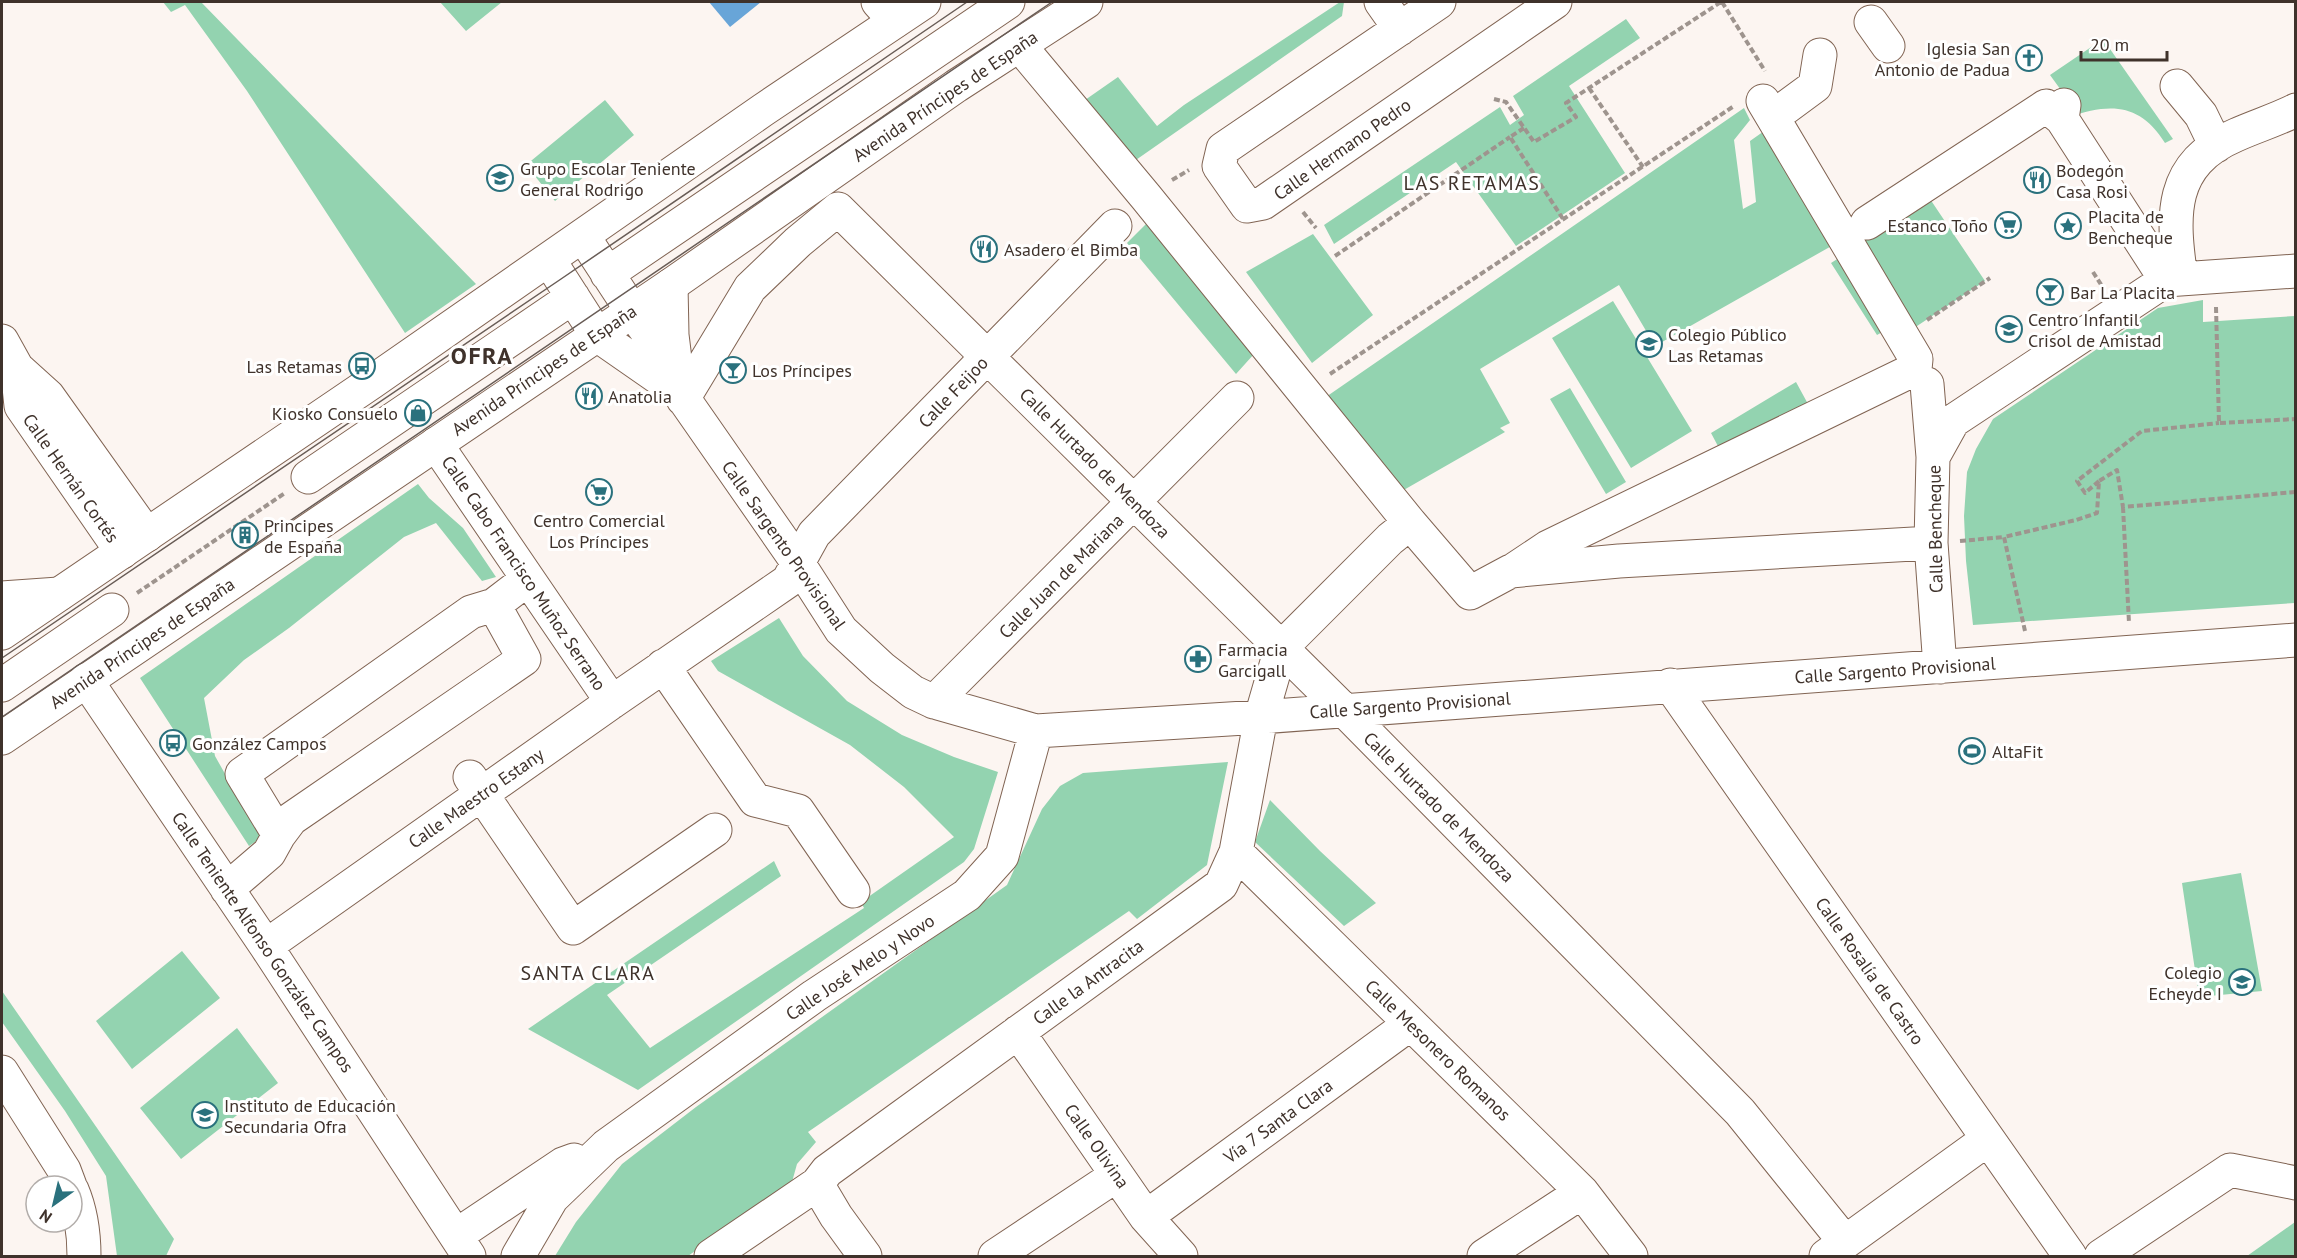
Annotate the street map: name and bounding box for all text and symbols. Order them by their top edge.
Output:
scale bar [2081,24,2166,62]
street label: Avenida Príncipes de España [848,25,1042,167]
text: 20 m [2090,33,2129,56]
place label: Iglesia San Antonio de Padua [1875,37,2010,81]
church icon: Iglesia San Antonio de Padua [2014,43,2044,73]
street label: Calle Hermano Pedro [1269,93,1415,205]
place label: Grupo Escolar Teniente General Rodrigo [520,157,696,201]
place label: Bodegón Casa Rosi [2056,159,2128,203]
school or university icon: Grupo Escolar Teniente General Rodrigo [485,163,515,193]
restaurant icon: Bodegón Casa Rosi [2022,165,2052,195]
district label: LAS RETAMAS [1404,170,1540,196]
place label: Placita de Bencheque [2088,205,2173,249]
supermarket icon: Estanco Toño [1993,210,2023,240]
place icon: Placita de Bencheque [2053,211,2083,241]
place label: Estanco Toño [1887,214,1988,237]
restaurant icon: Asadero el Bimba [969,234,999,264]
place label: Asadero el Bimba [1004,238,1138,261]
bar icon: Bar La Placita [2035,277,2065,307]
place label: Bar La Placita [2070,281,2175,304]
street label: Avenida Príncipes de España [447,299,641,441]
place label: Centro Infantil Crisol de Amistad [2028,308,2162,352]
school or university icon: Centro Infantil Crisol de Amistad [1994,314,2024,344]
place label: Colegio Público Las Retamas [1668,323,1787,367]
school or university icon: Colegio Público Las Retamas [1634,329,1664,359]
district label: OFRA [451,340,513,371]
bus stop icon: Las Retamas [347,351,377,381]
street label: Calle Feijoo [913,351,993,433]
place label: Las Retamas [247,355,342,378]
bar icon: Los Príncipes [718,355,748,385]
place label: Los Príncipes [752,359,852,382]
restaurant icon: Anatolia [574,381,604,411]
street label: Calle Hurtado de Mendoza [1015,383,1175,543]
place label: Anatolia [608,385,672,408]
shop icon: Kiosko Consuelo [403,398,433,428]
place label: Kiosko Consuelo [272,402,398,425]
street label: Calle Hernán Cortés [18,409,124,547]
street label: Calle Cabo Francisco Muñoz Serrano [437,451,611,695]
street label: Calle Sargento Provisional [717,456,852,635]
street label: Calle Bencheque [1922,465,1948,593]
supermarket icon: Centro Comercial Los Príncipes [584,477,614,507]
place label: Centro Comercial Los Príncipes [533,509,666,553]
street label: Calle Juan de Mariana [994,509,1128,643]
place label: Principes de España [264,514,342,558]
building icon: Principes de España [230,520,260,550]
street label: Avenida Príncipes de España [45,572,239,714]
place label: Farmacia Garcigall [1218,638,1288,682]
pharmacy icon: Farmacia Garcigall [1183,644,1213,674]
street label: Calle Sargento Provisional [1794,651,1997,689]
street label: Calle Sargento Provisional [1309,686,1512,724]
street label: Calle Hurtado de Mendoza [1359,727,1519,887]
bus stop icon: González Campos [158,728,188,758]
place label: González Campos [192,732,326,755]
sports icon: AltaFit [1957,736,1987,766]
place label: AltaFit [1992,740,2043,763]
street label: Calle Maestro Estany [404,742,549,853]
street label: Calle Teniente Alfonso González Campos [167,807,359,1077]
street label: Calle Rosalía de Castro [1810,893,1930,1049]
street label: Calle José Melo y Novo [781,909,939,1025]
street label: Calle la Antracita [1028,934,1148,1030]
district label: SANTA CLARA [521,960,655,986]
place label: Colegio Echeyde I [2148,961,2222,1005]
school or university icon: Colegio Echeyde I [2227,967,2257,997]
street label: Calle Mesonero Romanos [1360,974,1516,1126]
street label: Vía 7 Santa Clara [1218,1074,1337,1169]
place label: Instituto de Educación Secundaria Ofra [224,1094,396,1138]
street label: Calle Olivina [1059,1099,1135,1193]
school or university icon: Instituto de Educación Secundaria Ofra [190,1100,220,1130]
north arrow [24,1174,84,1234]
text: N [36,1205,56,1228]

